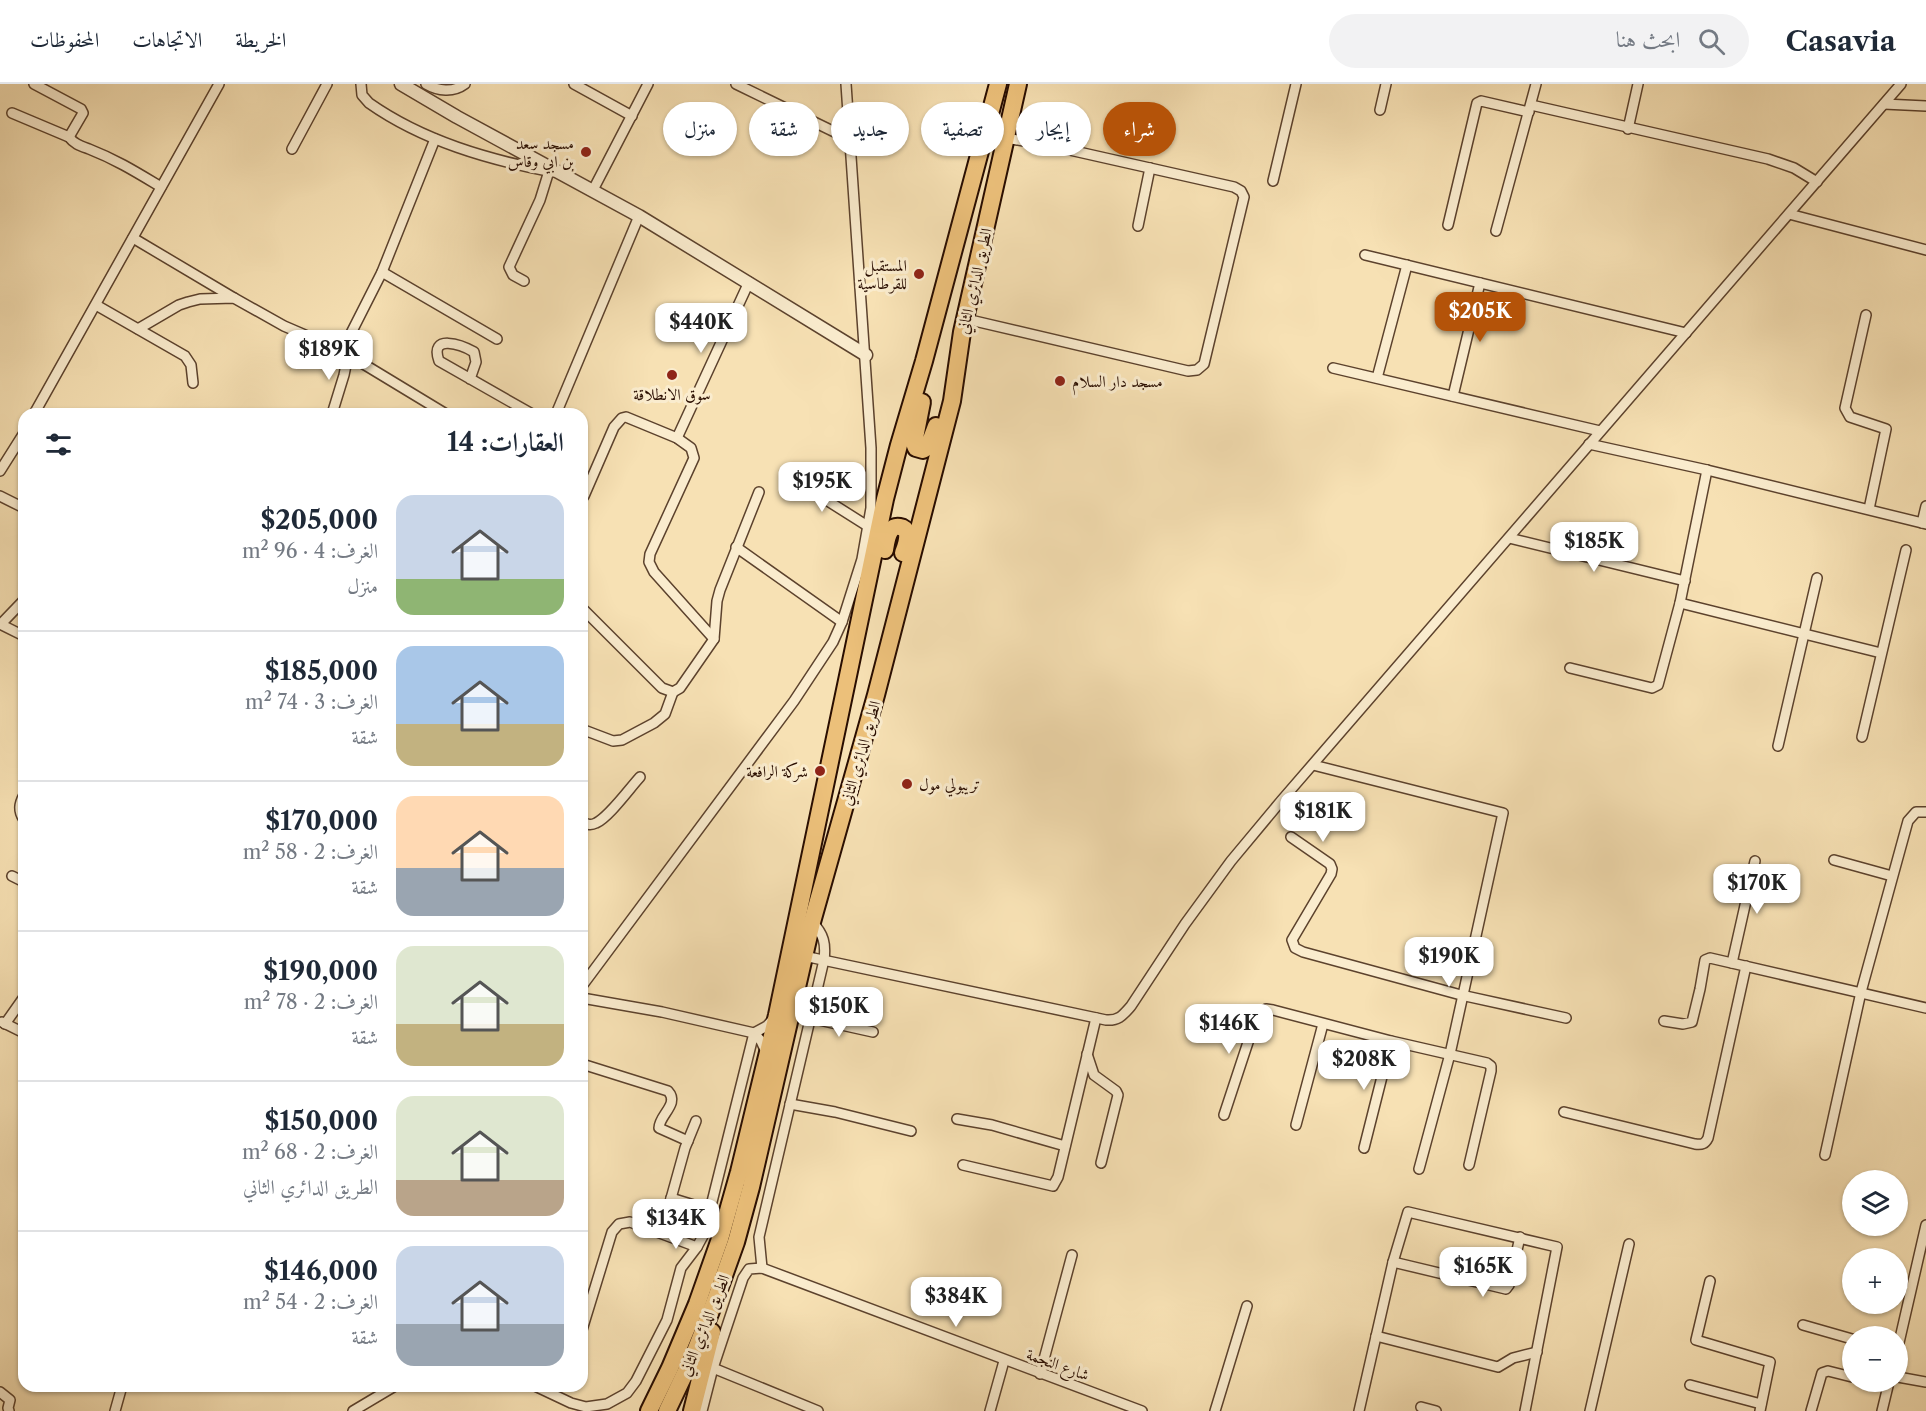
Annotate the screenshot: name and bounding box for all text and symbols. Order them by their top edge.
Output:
search box [1329,14,1749,68]
text: Casavia [1785,24,1896,58]
icon: search [1695,25,1728,58]
text: ابحث هنا [1616,26,1680,53]
text: المحفوظات [30,27,99,52]
text: الاتجاهات [132,27,202,52]
text: الخريطة [235,27,286,52]
chip: منزل [663,102,737,156]
chip: شقة [749,102,819,156]
chip: جديد [831,102,909,156]
chip: تصفية [921,102,1004,156]
chip: إيجار [1016,102,1091,156]
chip: شراء [1103,102,1176,156]
place label: مسجد سعد بن ابي وقاس [508,133,574,174]
marker: مسجد سعد بن ابي وقاس [579,145,593,159]
street label: الطريق الدائري الثاني [952,226,999,337]
place label: المستقبل للقرطاسية [858,255,907,294]
marker: المستقبل للقرطاسية [912,267,926,281]
pin: $205K [1438,292,1522,343]
text: $205K [1449,299,1511,323]
pin: $440K [659,303,743,354]
text: $440K [669,310,733,334]
pin: $189K [287,330,371,381]
text: $189K [299,337,359,361]
marker: سوق الانطلاقة [665,368,679,382]
place label: مسجد دار السلام [1072,371,1163,396]
marker: مسجد دار السلام [1053,374,1067,388]
place label: سوق الانطلاقة [633,384,711,405]
text: العقارات: 14 [447,426,564,458]
icon: filters [42,428,75,461]
pin: $195K [780,462,864,513]
text: $195K [792,469,852,493]
text: $205,000 [261,504,378,536]
icon: home [444,519,516,591]
pin: $185K [1552,522,1636,573]
text: $185K [1564,529,1624,553]
text: الغرف: 4 · 96 m² [242,539,378,563]
text: منزل [347,574,378,598]
text: $185,000 [265,655,378,687]
icon: home [444,670,516,742]
text: الغرف: 3 · 74 m² [245,690,378,714]
street label: الطريق الدائري الثاني [835,698,887,809]
text: شقة [352,725,378,749]
place label: شركة الرافعة [746,761,808,782]
marker: شركة الرافعة [813,764,827,778]
place label: تريبولي مول [919,774,980,797]
marker: تريبولي مول [900,777,914,791]
pin: $181K [1281,792,1365,843]
text: $181K [1294,799,1352,823]
text: $170,000 [265,805,378,837]
icon: home [444,820,516,892]
text: الغرف: 2 · 58 m² [243,840,378,864]
pin: $170K [1715,864,1799,915]
text: $170K [1727,871,1787,895]
text: شقة [352,875,378,899]
pin: $190K [1407,937,1491,988]
text: $190K [1419,944,1479,968]
text: $190,000 [263,955,378,987]
icon: home [444,970,516,1042]
pin: $150K [797,987,881,1038]
text: الغرف: 2 · 78 m² [244,990,378,1014]
text: $150K [809,994,869,1018]
pin: $146K [1187,1004,1271,1055]
text: $146K [1199,1011,1259,1035]
text: شقة [352,1025,378,1049]
pin: $208K [1322,1040,1406,1091]
text: $208K [1332,1047,1396,1071]
text: $150,000 [265,1105,378,1137]
icon: home [444,1120,516,1192]
text: الغرف: 2 · 68 m² [242,1140,378,1164]
map controls [1842,1170,1908,1392]
button: layers [1842,1170,1908,1236]
text: الطريق الدائري الثاني [243,1175,378,1199]
pin: $134K [634,1199,718,1250]
text: $134K [646,1206,706,1230]
pin: $165K [1441,1247,1525,1298]
button: + [1842,1248,1908,1314]
text: $165K [1453,1254,1513,1278]
text: $146,000 [264,1255,378,1287]
icon: home [444,1270,516,1342]
street label: الطريق الدائري الثاني [674,1271,736,1380]
pin: $384K [914,1277,998,1328]
text: $384K [925,1284,987,1308]
text: الغرف: 2 · 54 m² [243,1290,378,1314]
text: شقة [352,1325,378,1349]
button: − [1842,1326,1908,1392]
street label: شارع النجمة [1022,1343,1092,1388]

